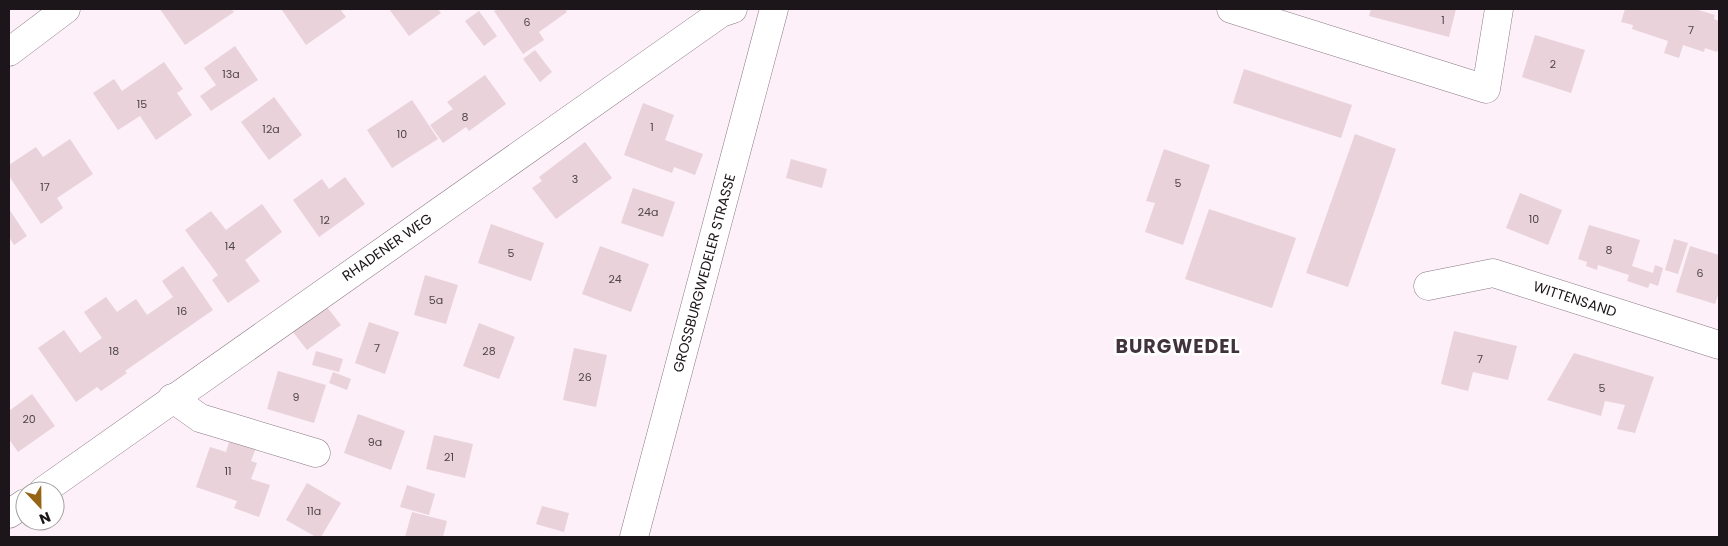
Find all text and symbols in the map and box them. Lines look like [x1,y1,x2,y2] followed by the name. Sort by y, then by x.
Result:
[1441,12,1445,28] house number: 1
[524,14,531,30] house number: 6
[1688,22,1694,38] house number: 7
[1550,56,1556,72] house number: 2
[222,66,240,82] house number: 13a
[137,96,147,112] house number: 15
[462,109,469,125] house number: 8
[650,119,654,135] house number: 1
[262,121,280,137] house number: 12a
[397,126,407,142] house number: 10
[572,171,578,187] house number: 3
[668,171,740,375] street label: GROSSBURGWEDELER STRASSE
[1175,175,1182,191] house number: 5
[40,179,50,195] house number: 17
[638,204,658,220] house number: 24a
[338,208,436,286] street label: RHADENER WEG
[1529,211,1539,227] house number: 10
[320,212,330,228] house number: 12
[225,238,235,254] house number: 14
[1606,242,1613,258] house number: 8
[508,245,515,261] house number: 5
[1697,265,1704,281] house number: 6
[608,271,622,287] house number: 24
[1531,276,1619,322] street label: WITTENSAND
[429,292,443,308] house number: 5a
[177,303,187,319] house number: 16
[1115,333,1241,360] district label: BURGWEDEL
[374,340,380,356] house number: 7
[109,343,119,359] house number: 18
[482,343,496,359] house number: 28
[1477,351,1483,367] house number: 7
[578,369,592,385] house number: 26
[1599,380,1606,396] house number: 5
[293,389,300,405] house number: 9
[22,411,36,427] house number: 20
[368,434,382,450] house number: 9a
[444,449,454,465] house number: 21
[224,463,232,479] house number: 11
[15,481,65,531] north arrow
[307,503,321,519] house number: 11a
[36,507,53,529] text: N

